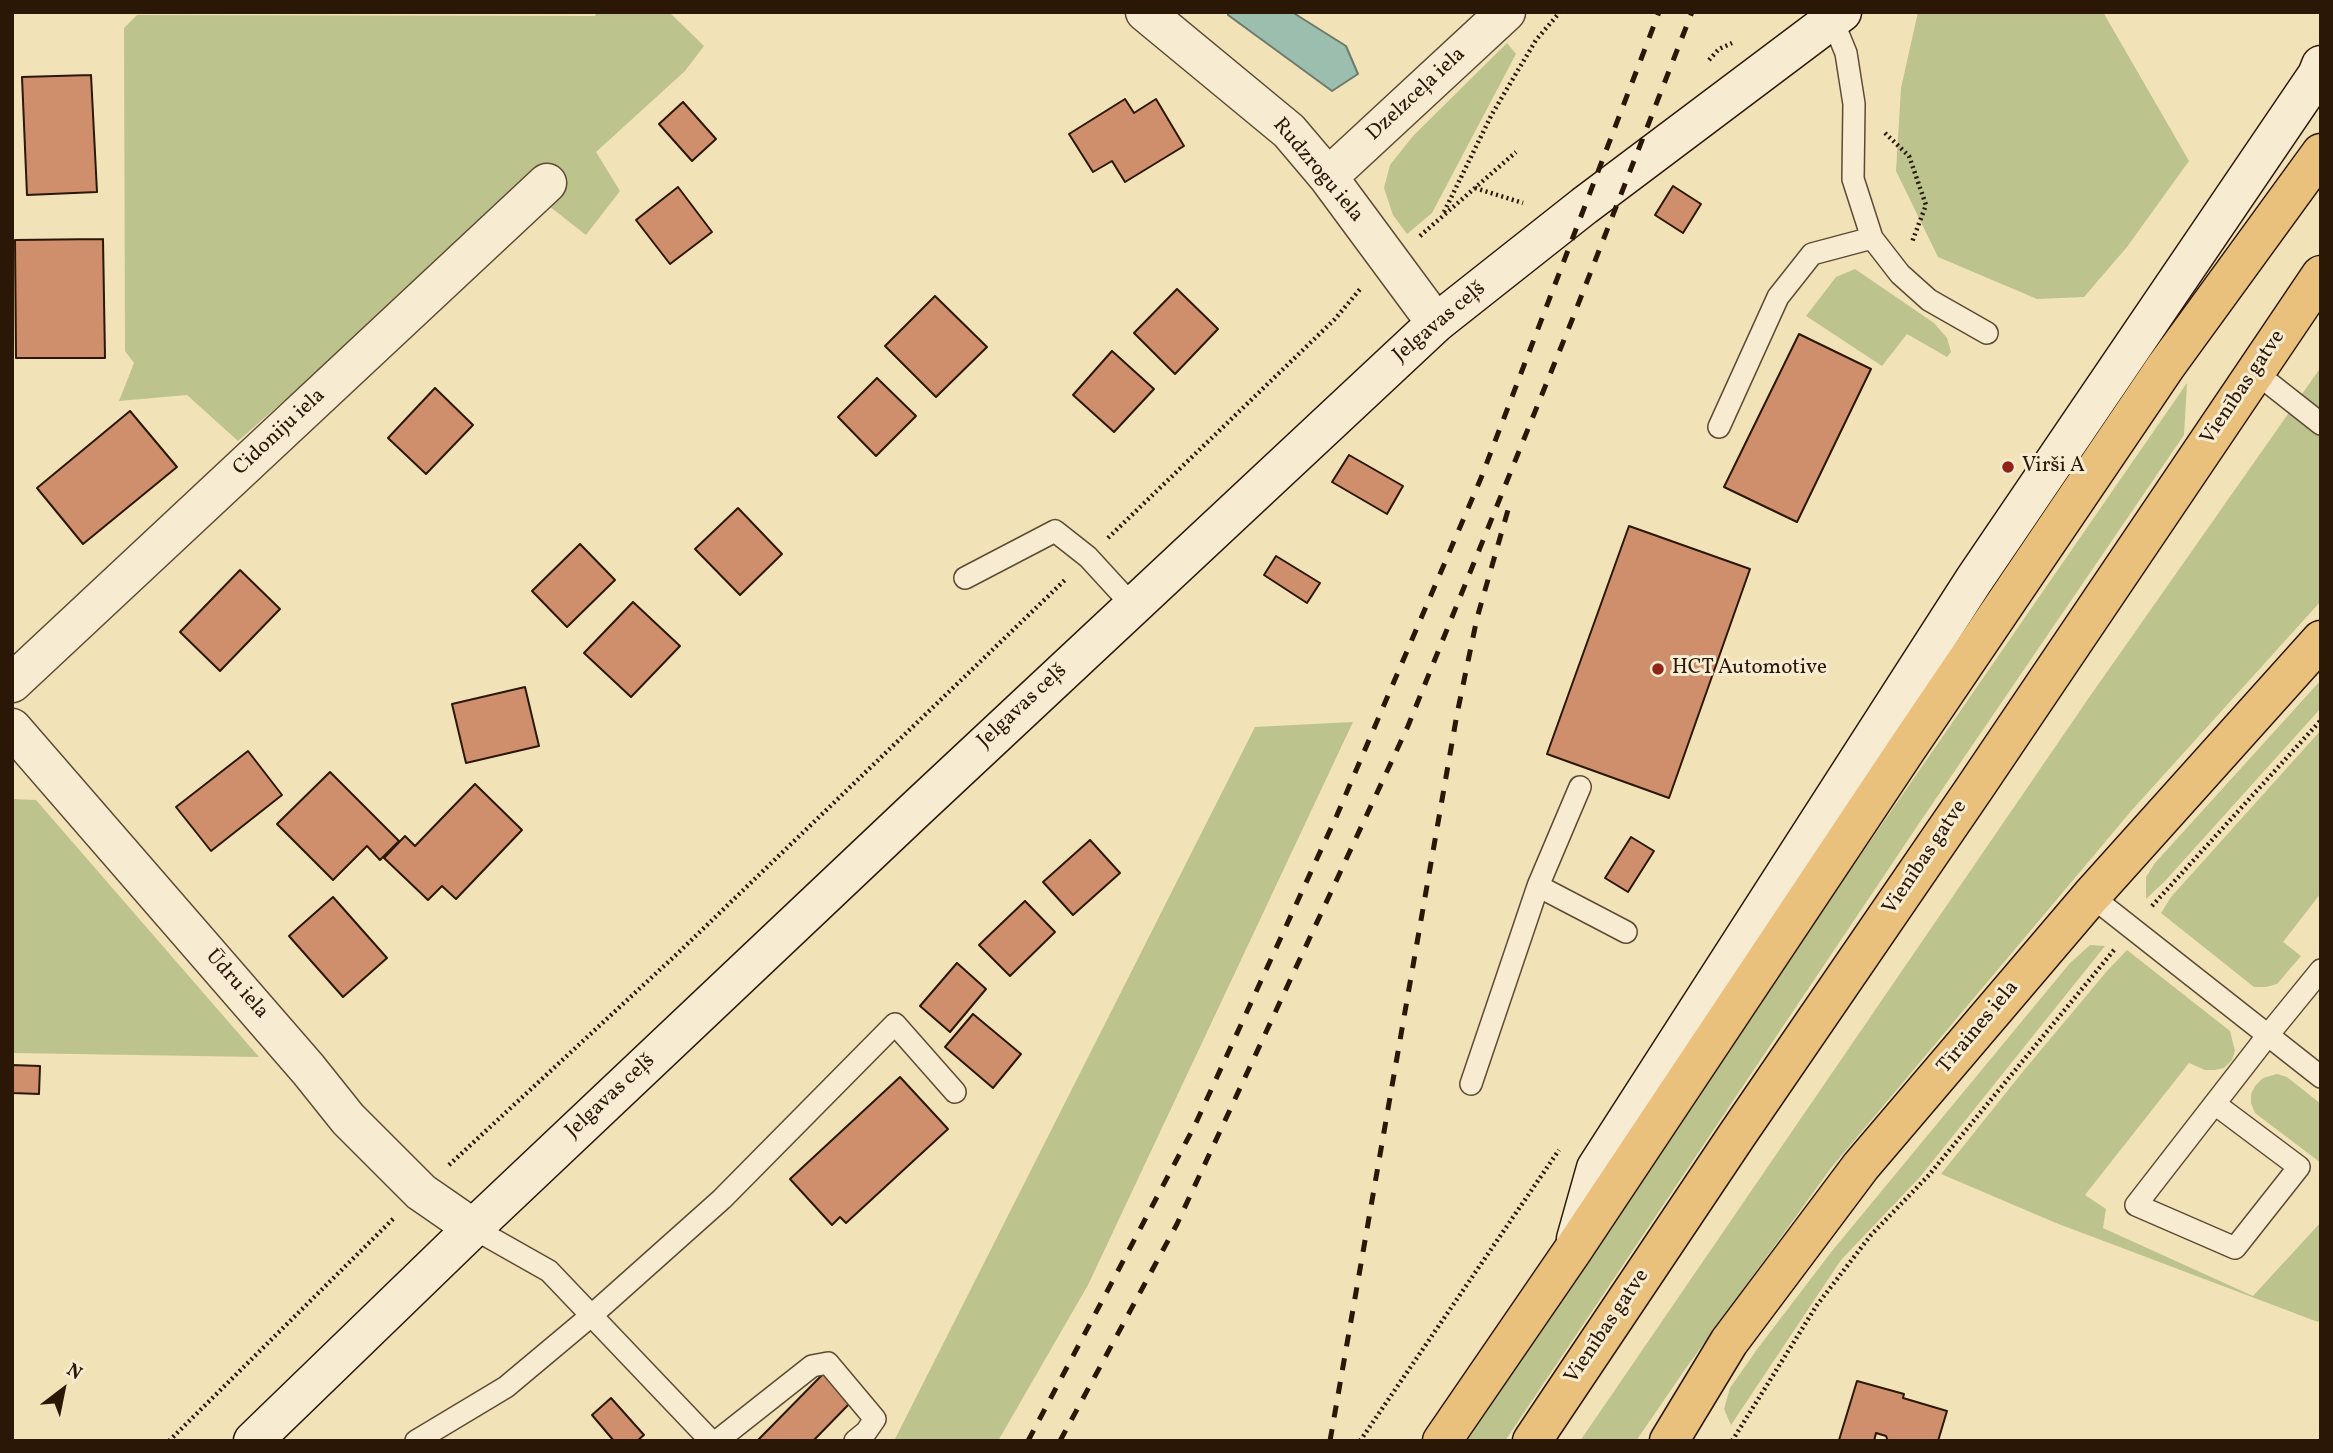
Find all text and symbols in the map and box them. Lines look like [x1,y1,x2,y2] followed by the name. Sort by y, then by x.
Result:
[1362,43,1472,147] street label: Dzelzceļa iela
[1266,114,1368,228] street label: Rudzrogu iela
[1389,277,1491,369] street label: Jelgavas ceļš
[2196,326,2292,450] street label: Vienības gatve
[229,384,331,482] street label: Cidoniju iela
[2022,454,2085,480] place label: Virši A
[2000,459,2016,475] marker: Virši A
[1672,656,1827,682] place label: HCT Automotive
[973,659,1073,755] street label: Jelgavas ceļš
[1650,661,1666,677] marker: HCT Automotive
[1878,796,1974,920] street label: Vienības gatve
[199,945,273,1025] street label: Ūdru iela
[1933,976,2025,1080] street label: Tīraines iela
[561,1049,661,1145] street label: Jelgavas ceļš
[1560,1265,1656,1389] street label: Vienības gatve
[28,1355,98,1425] north arrow
[61,1358,87,1387] text: N

